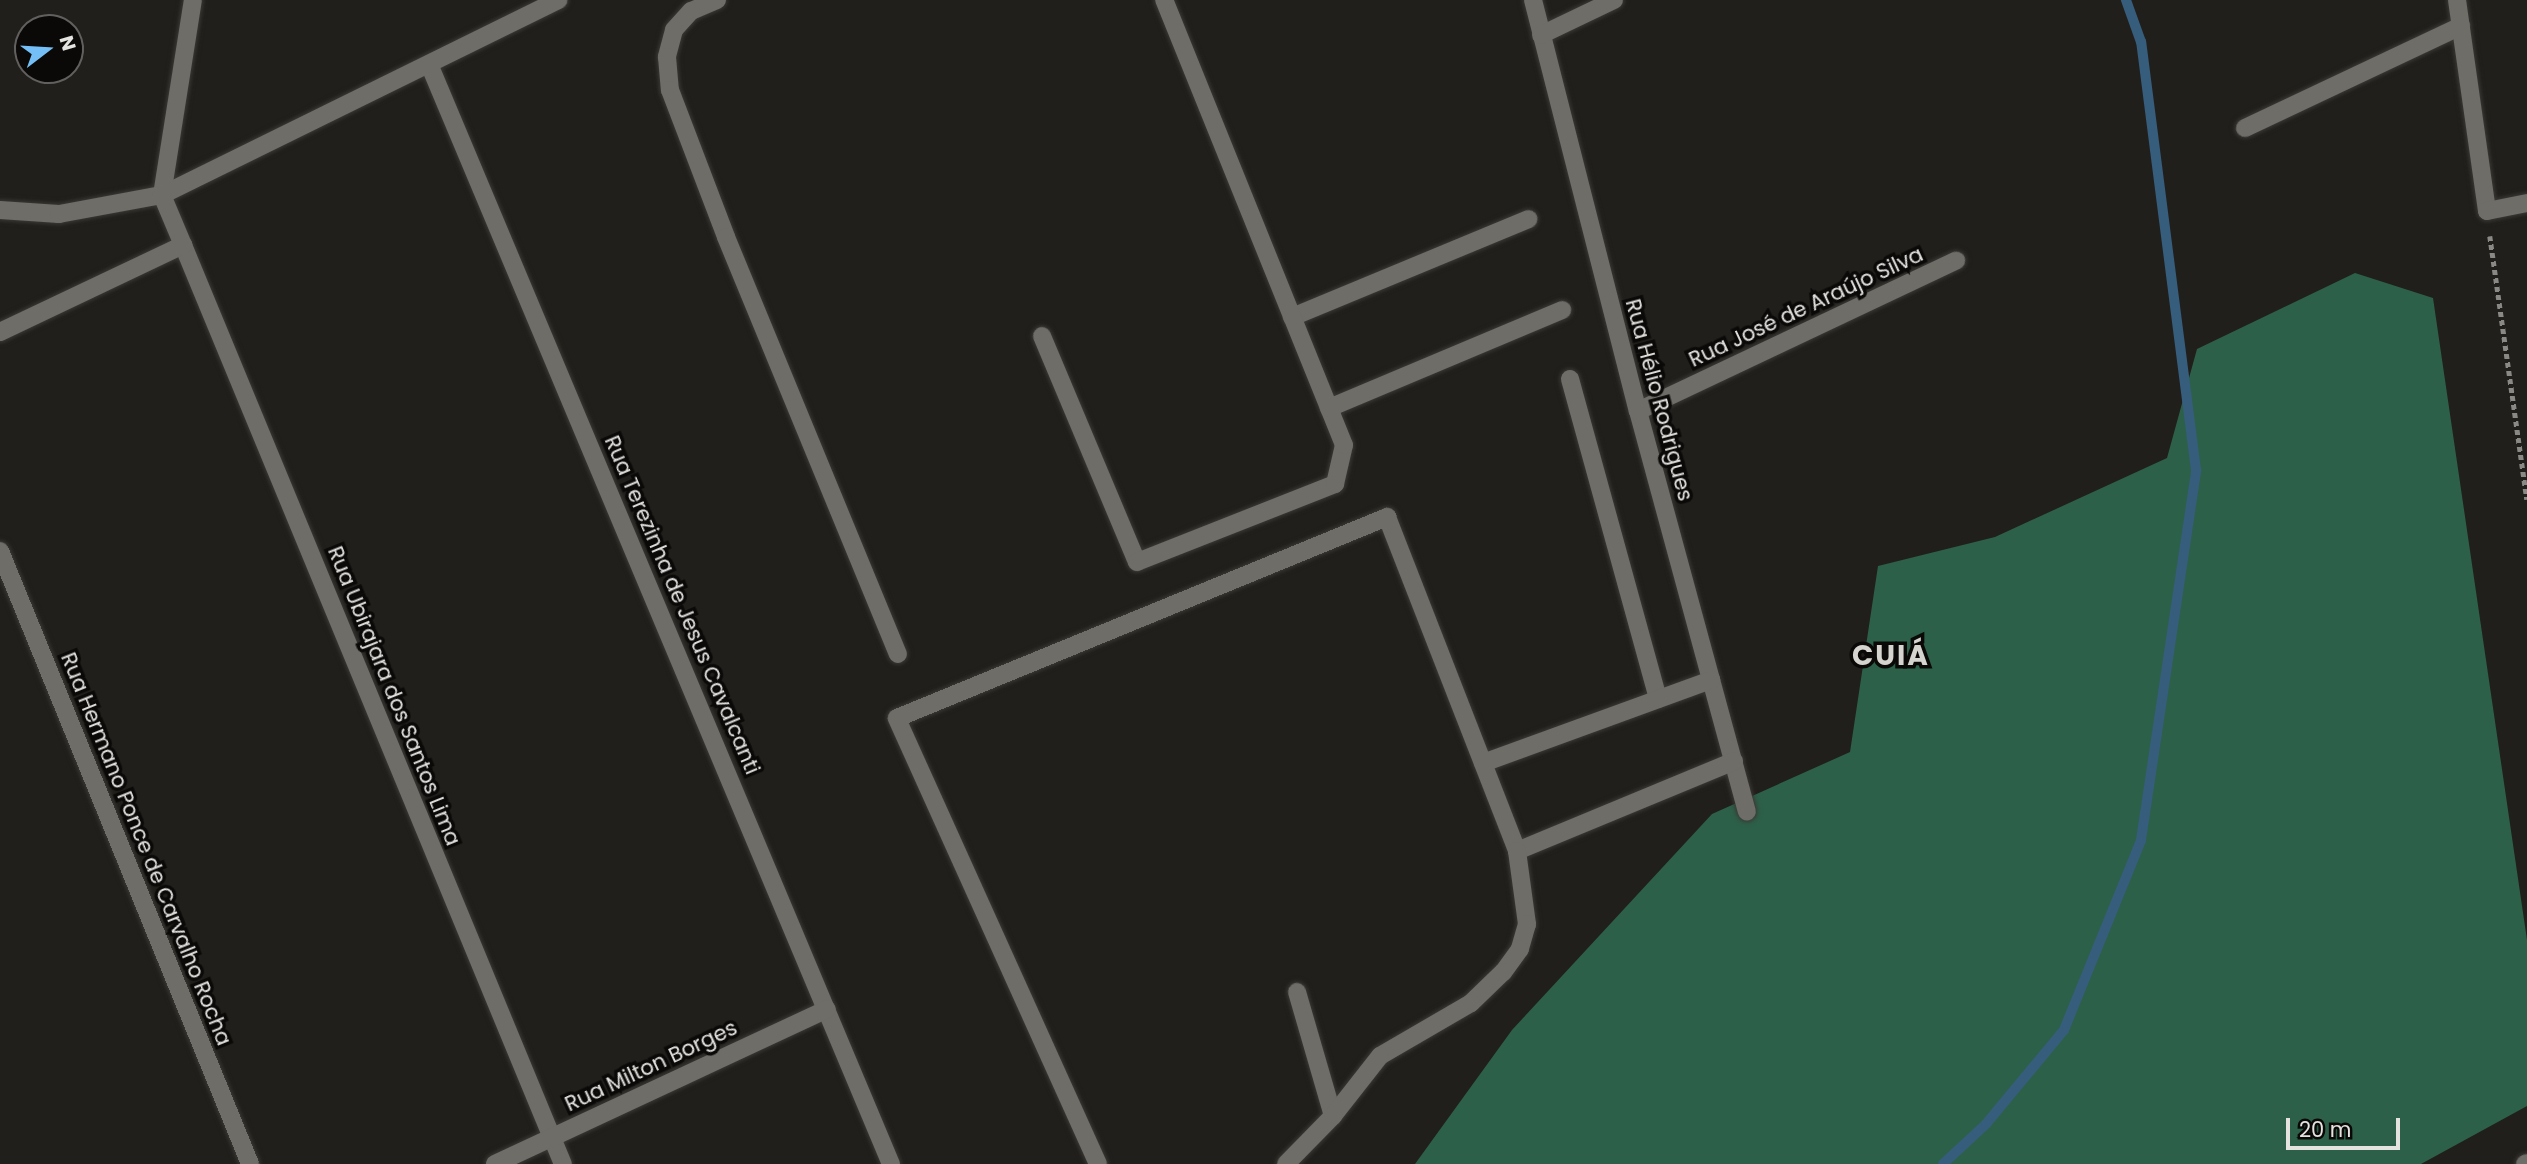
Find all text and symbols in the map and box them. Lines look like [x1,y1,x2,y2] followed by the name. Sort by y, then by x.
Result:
[14,14,84,84] north arrow
[53,33,83,54] text: N
[1685,242,1927,372] street label: Rua José de Araújo Silva
[1620,296,1698,504] street label: Rua Hélio Rodrigues
[599,432,765,778] street label: Rua Terezinha de Jesus Cavalcanti
[322,543,466,849] street label: Rua Ubirajara dos Santos Lima
[1853,639,1929,673] district label: CUIÁ
[55,649,237,1049] street label: Rua Hermano Ponce de Carvalho Rocha
[561,1015,741,1117] street label: Rua Milton Borges
[2289,1104,2403,1148] scale bar
[2299,1115,2352,1144] text: 20 m

